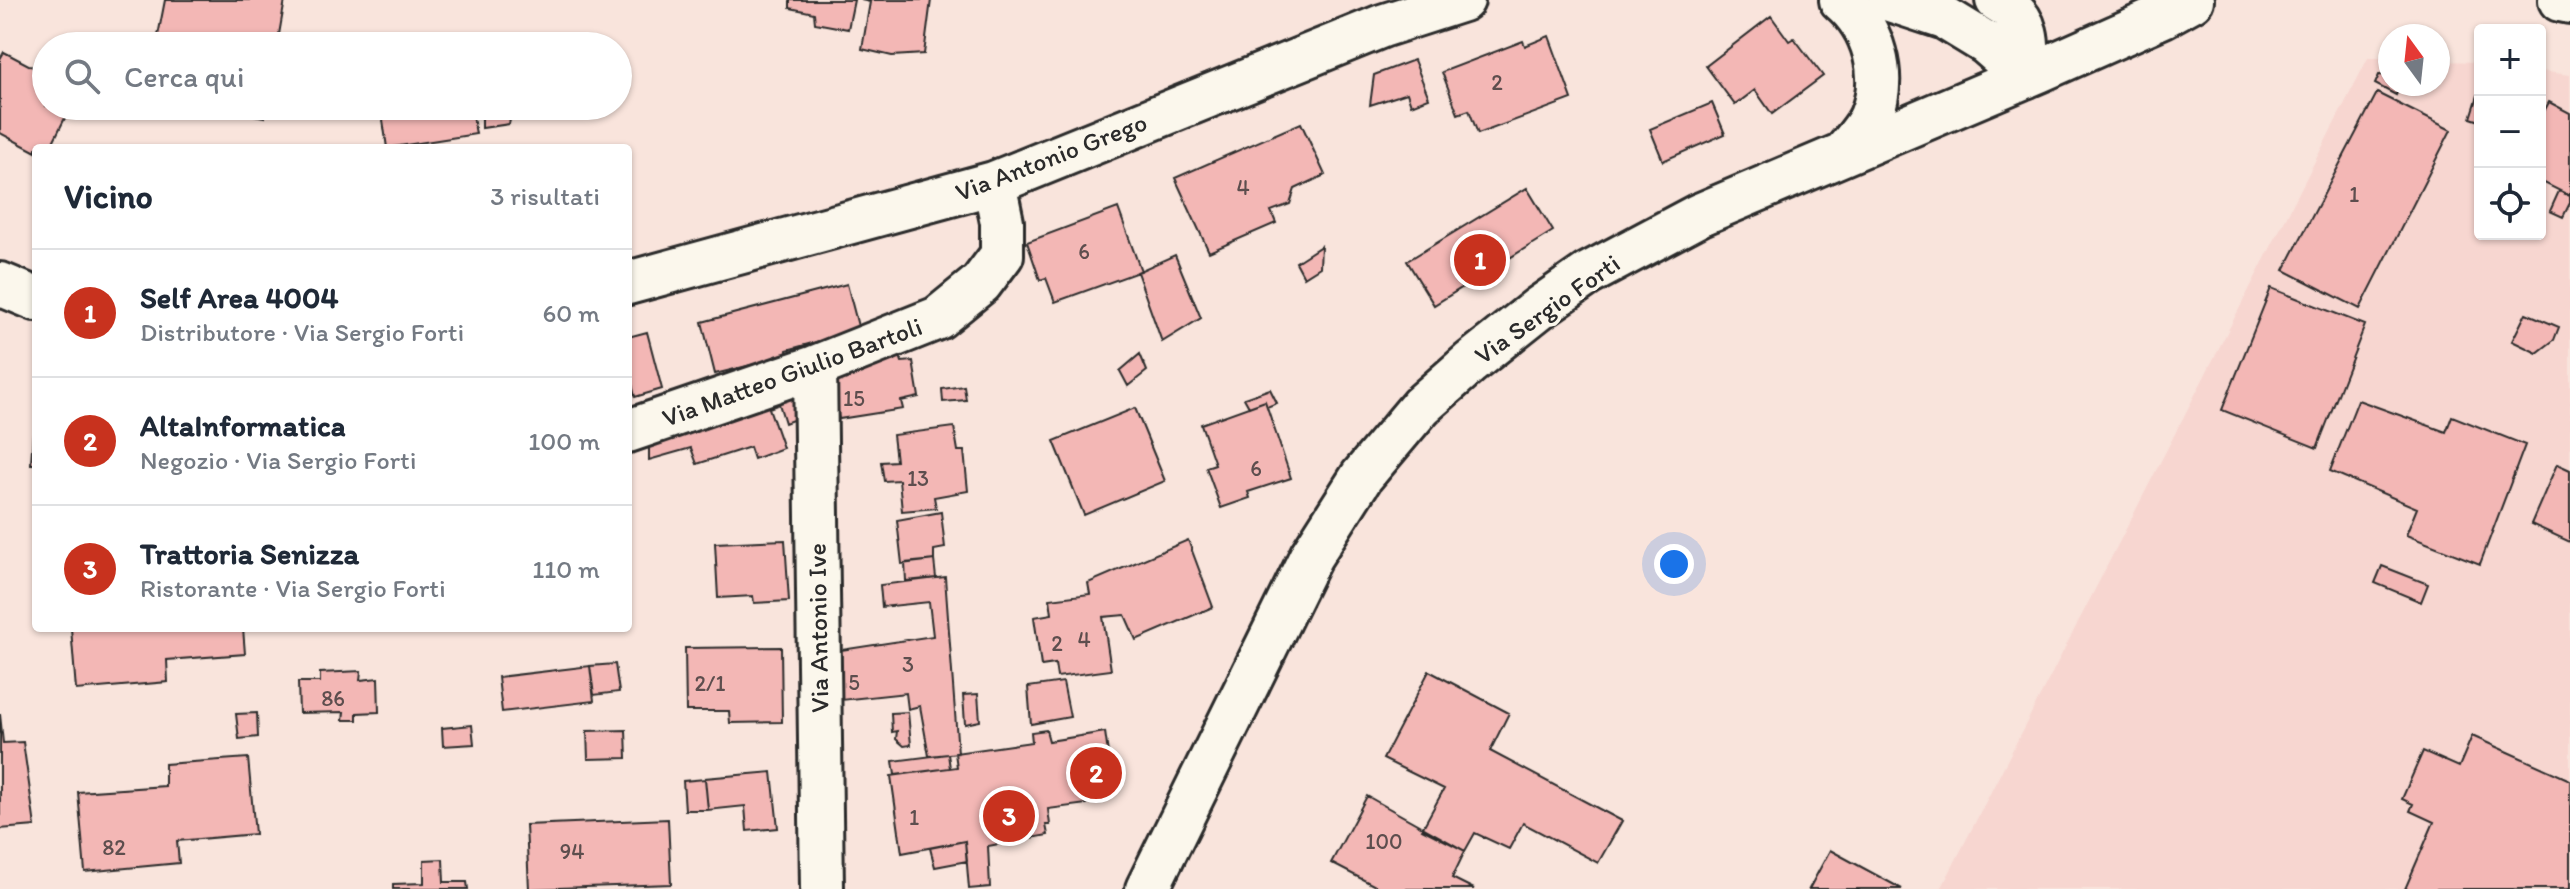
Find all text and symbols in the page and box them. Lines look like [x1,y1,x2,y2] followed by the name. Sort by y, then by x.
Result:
[2378,24,2450,96] north arrow
[2474,24,2546,240] map controls
[2474,24,2546,96] button: +
[32,32,632,120] search box
[60,54,104,98] icon: search
[124,58,244,95] text: Cerca qui
[1491,69,1503,96] house number: 2
[2474,96,2546,168] button: −
[951,106,1151,208] street label: Via Antonio Grego
[2474,168,2546,240] button: locate
[1236,174,1250,201] house number: 4
[64,176,153,217] text: Vicino
[490,180,600,212] text: 3 risultati
[2349,181,2359,208] house number: 1
[1454,230,1506,290] pin: 1
[1078,238,1090,265] house number: 6
[1468,247,1626,371] street label: Via Sergio Forti
[140,279,338,316] text: Self Area 4004
[84,297,96,329] text: 1
[543,297,600,329] text: 60 m
[658,310,926,434] street label: Via Matteo Giulio Bartoli
[140,316,464,348] text: Distributore · Via Sergio Forti
[843,385,865,412] house number: 15
[140,407,345,444] text: AltaInformatica
[83,425,97,457] text: 2
[528,425,600,457] text: 100 m
[140,444,416,476] text: Negozio · Via Sergio Forti
[1250,455,1262,482] house number: 6
[907,465,929,492] house number: 13
[140,535,359,572] text: Trattoria Senizza
[801,543,835,713] street label: Via Antonio Ive
[1654,544,1694,584] your location
[83,553,97,585] text: 3
[532,553,600,585] text: 110 m
[140,572,446,604] text: Ristorante · Via Sergio Forti
[1077,626,1091,653] house number: 4
[1051,630,1063,657] house number: 2
[902,651,914,678] house number: 3
[848,669,860,696] house number: 5
[694,670,726,697] house number: 2/1
[321,685,345,712] house number: 86
[1070,743,1122,803] pin: 2
[983,786,1035,846] pin: 3
[909,804,919,831] house number: 1
[1365,828,1403,855] house number: 100
[102,834,126,861] house number: 82
[560,838,584,865] house number: 94

